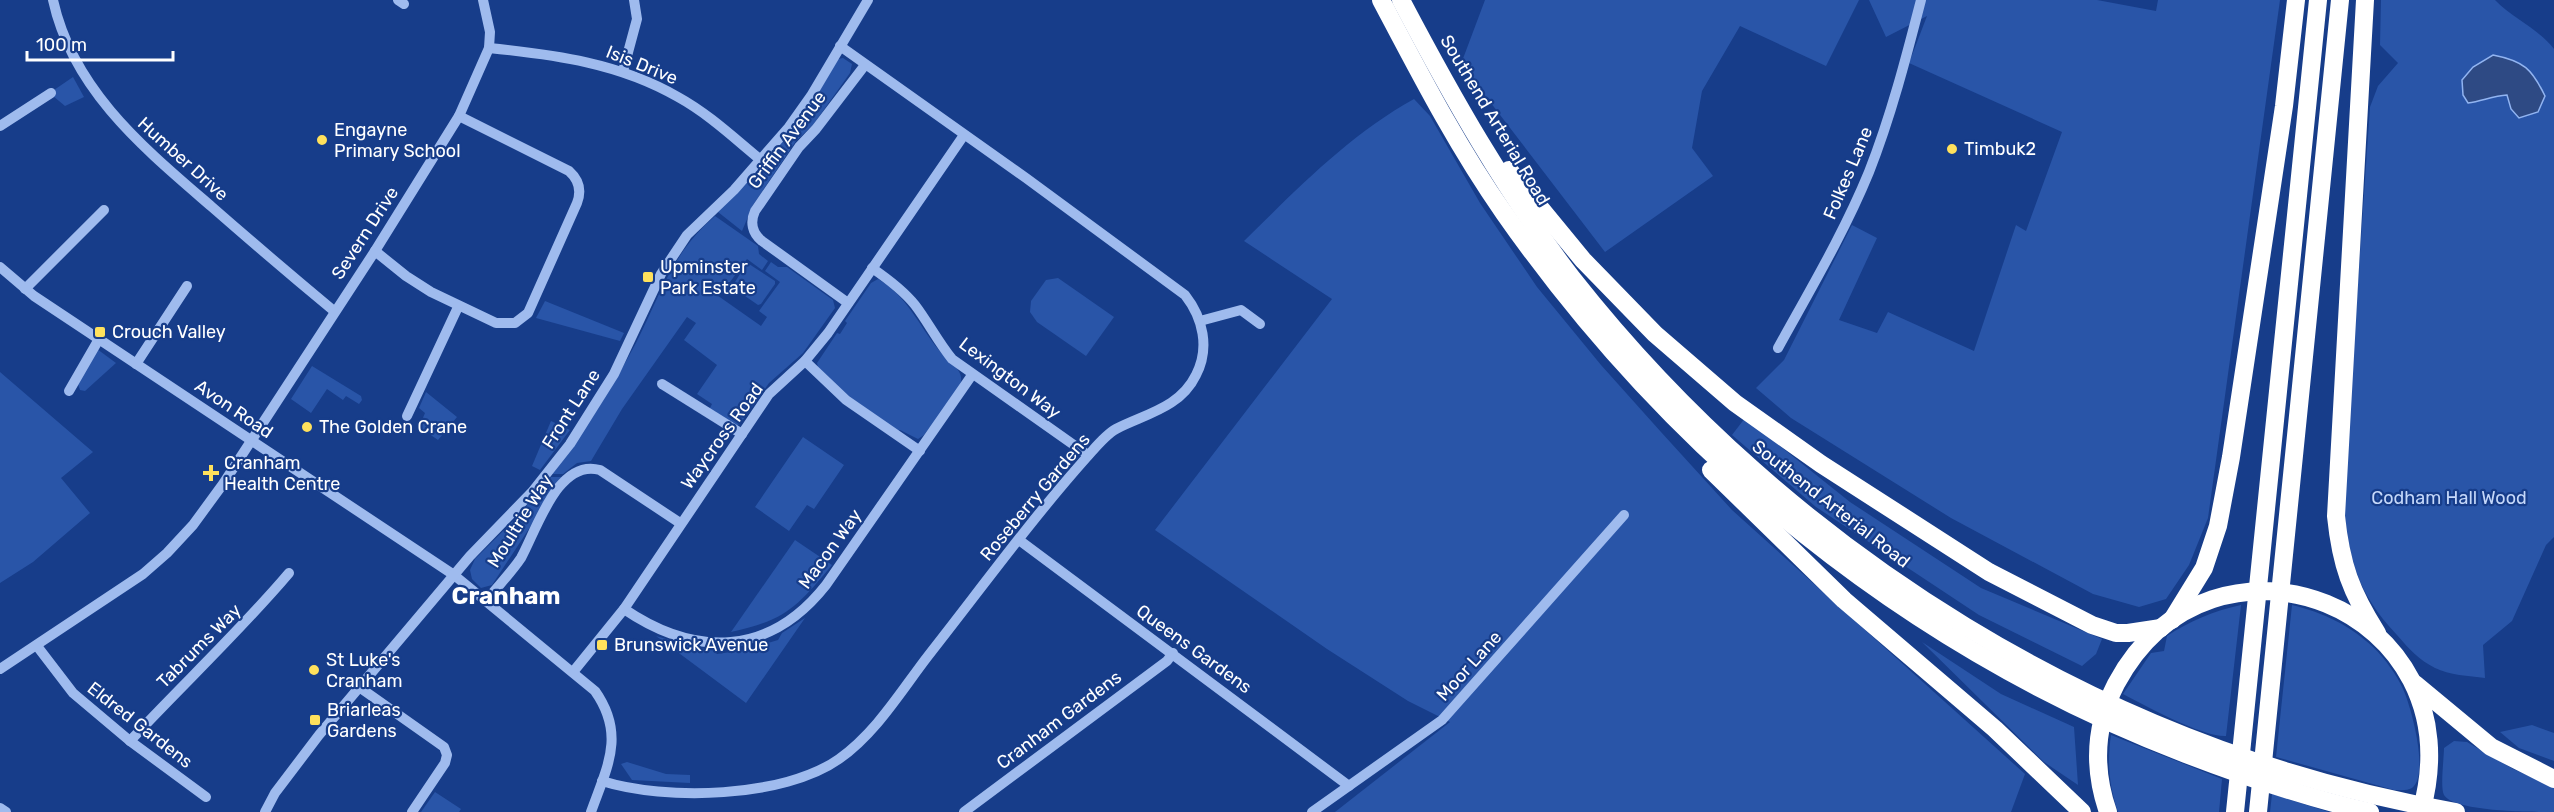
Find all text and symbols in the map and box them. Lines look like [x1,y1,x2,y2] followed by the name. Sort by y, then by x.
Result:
[27,24,172,62] scale bar
[1435,31,1555,209] street label: Southend Arterial Road
[36,34,87,56] text: 100 m
[603,41,681,89] street label: Isis Drive
[743,87,831,193] street label: Griffin Avenue
[133,112,233,206] street label: Humber Drive
[334,119,461,162] place label: Engayne Primary School
[1819,123,1877,223] street label: Folkes Lane
[315,133,329,147] marker: Engayne Primary School
[1964,138,2036,160] place label: Timbuk2
[1945,142,1959,156] marker: Timbuk2
[327,182,403,284] street label: Severn Drive
[660,256,756,299] place label: Upminster Park Estate
[641,270,655,284] marker: Upminster Park Estate
[112,321,226,343] place label: Crouch Valley
[93,325,107,339] marker: Crouch Valley
[955,333,1065,423] street label: Lexington Way
[537,365,605,453] street label: Front Lane
[191,375,277,443] street label: Avon Road
[676,379,768,493] street label: Waycross Road
[319,416,467,438] place label: The Golden Crane
[300,420,314,434] marker: The Golden Crane
[975,429,1095,565] street label: Roseberry Gardens
[1748,435,1914,573] street label: Southend Arterial Road
[224,452,340,495] place label: Cranham Health Centre
[202,464,220,482] marker: Cranham Health Centre
[483,470,557,572] street label: Moultrie Way
[2371,487,2527,509] park label: Codham Hall Wood
[794,505,866,593] street label: Macon Way
[452,582,560,610] district label: Cranham
[152,599,246,693] street label: Tabrums Way
[1132,600,1256,698] street label: Queens Gardens
[1432,626,1506,706] street label: Moor Lane
[614,634,768,656] place label: Brunswick Avenue
[595,638,609,652] marker: Brunswick Avenue
[326,649,402,692] place label: St Luke's Cranham
[307,663,321,677] marker: St Luke's Cranham
[992,666,1126,774] street label: Cranham Gardens
[83,677,197,773] street label: Eldred Gardens
[327,699,401,742] place label: Briarleas Gardens
[308,713,322,727] marker: Briarleas Gardens

